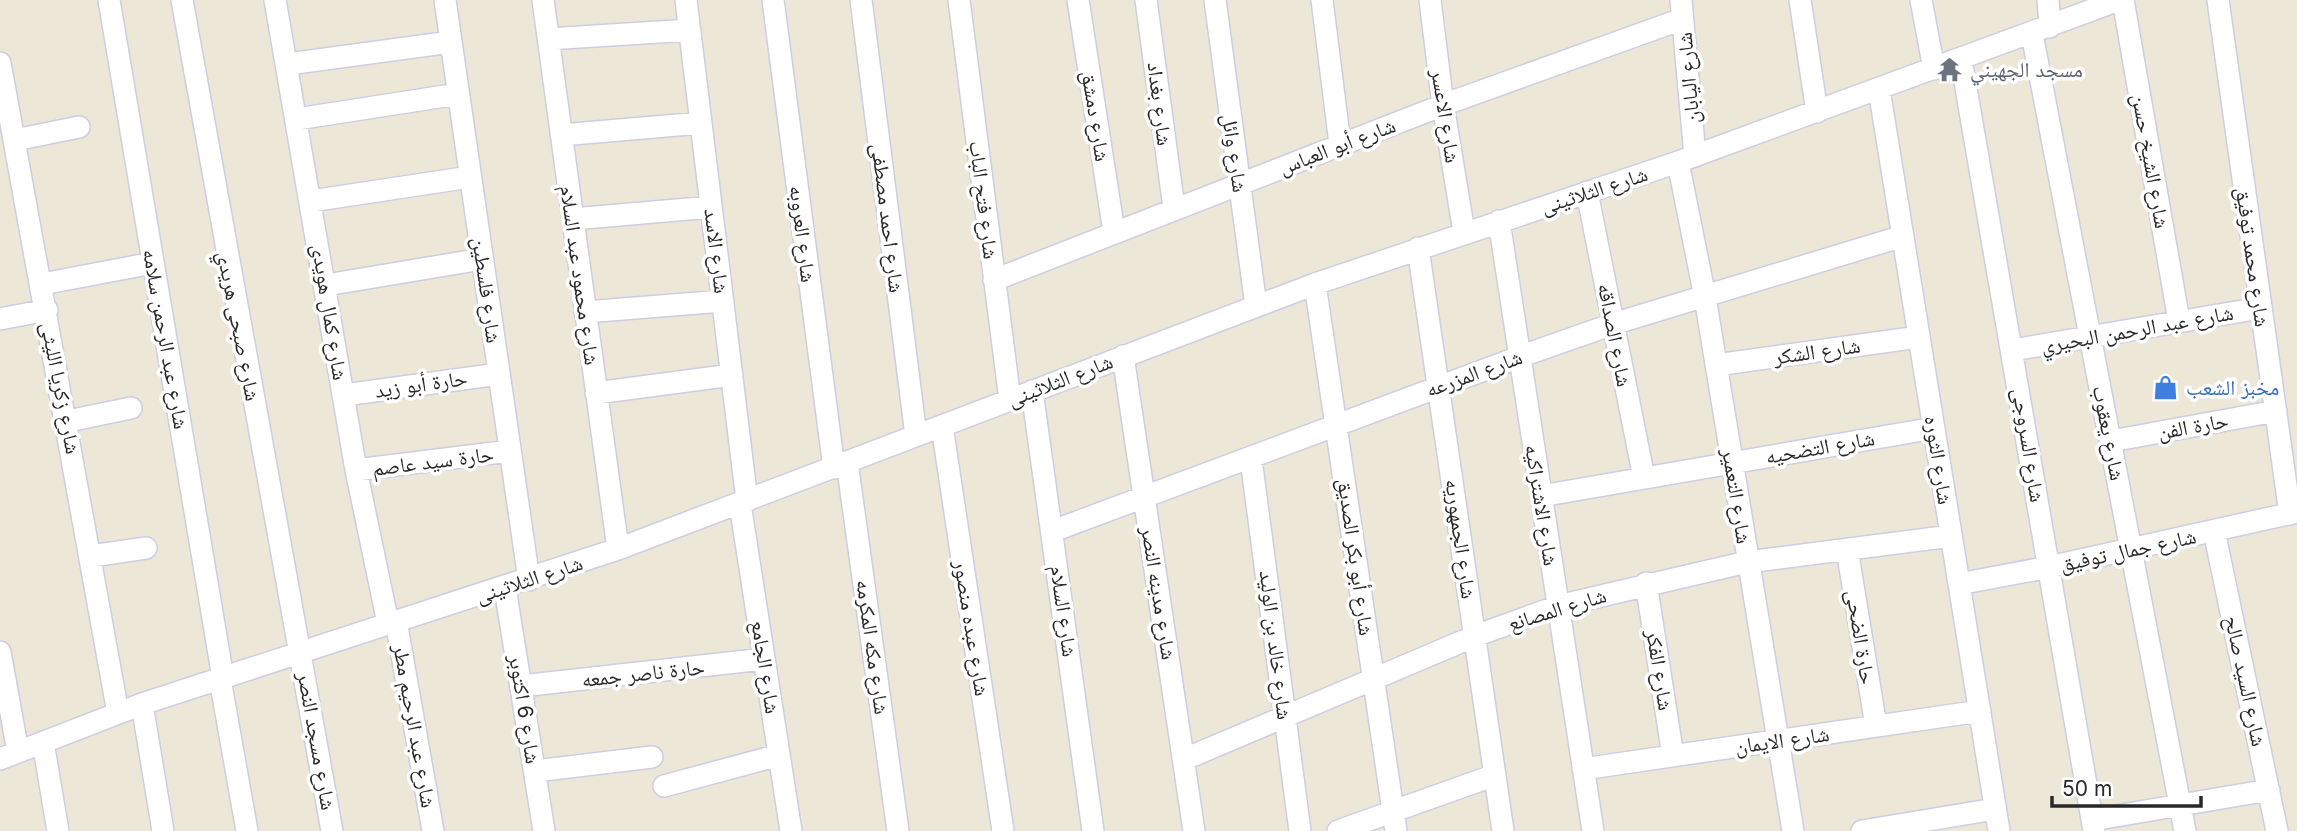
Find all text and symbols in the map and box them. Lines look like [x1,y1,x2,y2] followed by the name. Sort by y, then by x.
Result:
[1672,31,1705,125] street label: شارع اليابان
[1936,55,1964,83] temple icon: مسجد الجهيني
[1970,57,2083,86] place label: مسجد الجهيني
[1141,61,1178,147] street label: شارع بغداد
[1425,66,1466,165] street label: شارع الاعسر
[1076,69,1116,163] street label: شارع دمشق
[2126,92,2175,230] street label: شارع الشيخ حسن
[1216,112,1253,194] street label: شارع وائل
[1275,112,1399,181] street label: شارع أبو العباس
[963,139,1004,261] street label: شارع فتح الباب
[865,142,910,294] street label: شارع احمد مصطفى
[1537,161,1651,220] street label: شارع الثلاثينى
[553,183,605,367] street label: شارع محمود عبد السلام
[784,184,821,284] street label: شارع العروبه
[2230,186,2275,329] street label: شارع محمد توفيق
[698,207,735,295] street label: شارع الاسد
[466,235,507,345] street label: شارع فلسطين
[306,242,353,382] street label: شارع كمال هويدى
[137,247,194,431] street label: شارع عبد الرحمن سلامه
[208,249,266,404] street label: شارع صبحى هريدي
[1592,281,1637,389] street label: شارع الصداقه
[2039,300,2236,363] street label: شارع عبد الرحمن البحيري
[35,320,86,456] street label: شارع زكريا الليثى
[1771,333,1862,371] street label: شارع الشكر
[1422,344,1526,403] street label: شارع المزرعه
[1004,348,1117,412] street label: شارع الثلاثينى
[373,365,469,403] street label: حارة أبو زيد
[2152,373,2180,401] shop icon: مخبز الشعب
[2186,375,2279,400] place label: مخبز الشعب
[2087,384,2130,483] street label: شارع يعقوب
[2007,386,2050,504] street label: شارع السروجى
[2156,408,2230,445] street label: حارة الفن
[1919,414,1958,506] street label: شارع الثوره
[1764,425,1877,470] street label: شارع التضحيه
[371,441,495,483] street label: حارة سيد عاصم
[1519,443,1564,568] street label: شارع الاشتراكيه
[1716,446,1757,546] street label: شارع التعمير
[1332,477,1379,637] street label: شارع أبو بكر الصديق
[1439,478,1482,601] street label: شارع الجمهوريه
[2058,523,2199,578] street label: شارع جمال توفيق
[1135,524,1182,662] street label: شارع مدينه النصر
[472,550,586,609] street label: شارع الثلاثينى
[948,557,995,698] street label: شارع عبده منصور
[1043,564,1083,659] street label: شارع السلام
[1253,569,1298,721] street label: شارع خالد بن الوليد
[850,578,895,716] street label: شارع مكه المكرمه
[1505,582,1609,637] street label: شارع المصانع
[1840,588,1881,686] street label: حارة الضحى
[2219,613,2272,749] street label: شارع السيد صالح
[745,619,786,716] street label: شارع الجامع
[1640,627,1679,712] street label: شارع الفكر
[386,641,442,810] street label: شارع عبد الرحيم مطر
[503,652,546,766] street label: شارع 6 اكتوبر
[580,654,706,692] street label: حارة ناصر جمعه
[291,669,341,812] street label: شارع مسجد النصر
[1733,721,1831,760] street label: شارع الايمان
[2052,764,2201,808] scale bar
[2062,776,2112,801] text: 50 m

